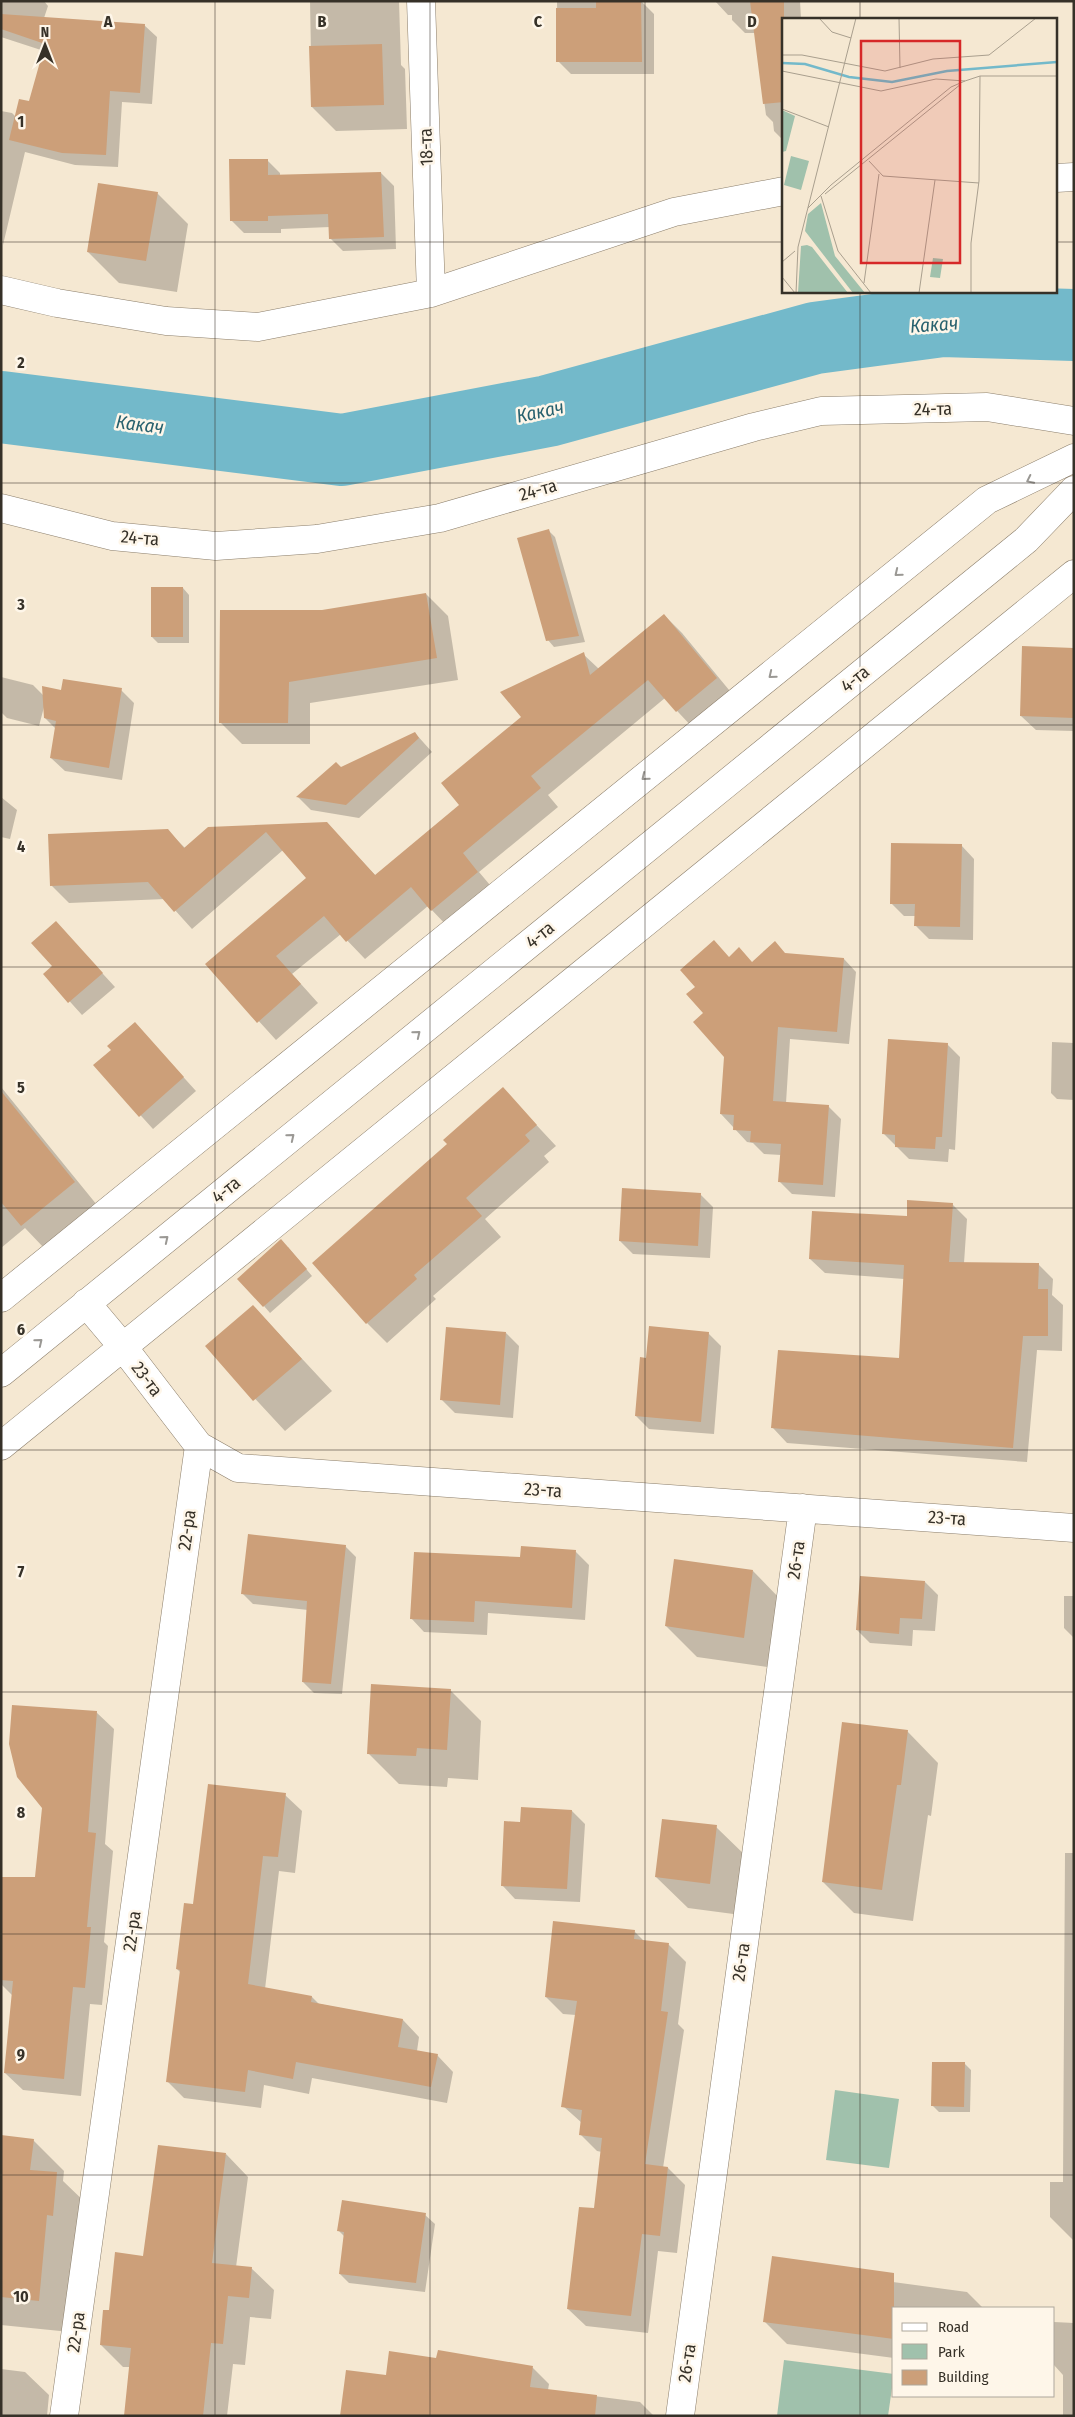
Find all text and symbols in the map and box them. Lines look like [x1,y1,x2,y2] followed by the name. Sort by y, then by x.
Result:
[103,12,113,31] text: A
[318,12,327,31] text: B
[534,12,543,31] text: C
[747,12,757,31] text: D
[782,18,1058,292] inset map
[20,20,70,70] north arrow
[41,24,49,41] text: N
[18,112,24,131] text: 1
[414,128,438,166] street label: 18-та
[909,311,959,338] water label: Какач
[16,353,25,372] text: 2
[514,395,566,428] water label: Какач
[914,398,952,420] street label: 24-та
[115,410,165,439] water label: Какач
[1026,473,1035,484] one-way arrow
[517,474,559,506] street label: 24-та
[120,525,160,551] street label: 24-та
[895,567,904,575] one-way arrow
[16,595,25,614] text: 3
[836,661,874,697] street label: 4-та
[768,669,777,678] one-way arrow
[642,772,651,780] one-way arrow
[17,837,25,856] text: 4
[521,917,559,953] street label: 4-та
[412,1031,421,1040] one-way arrow
[17,1078,25,1097] text: 5
[285,1134,294,1142] one-way arrow
[207,1172,245,1208] street label: 4-та
[159,1237,168,1245] one-way arrow
[17,1320,25,1339] text: 6
[33,1339,42,1347] one-way arrow
[127,1357,167,1401] street label: 23-та
[523,1478,563,1502] street label: 23-та
[927,1506,967,1530] street label: 23-та
[173,1508,201,1552] street label: 22-ра
[782,1539,810,1581] street label: 26-та
[18,1562,25,1581] text: 7
[17,1803,26,1822] text: 8
[118,1909,146,1953] street label: 22-ра
[727,1941,755,1983] street label: 26-та
[17,2045,25,2064] text: 9
[13,2287,29,2306] text: 10
[892,2307,1055,2397] legend
[62,2310,90,2354] street label: 22-ра
[938,2318,969,2336] text: Road
[673,2342,701,2384] street label: 26-та
[938,2343,965,2361] text: Park
[938,2368,989,2386] text: Building

